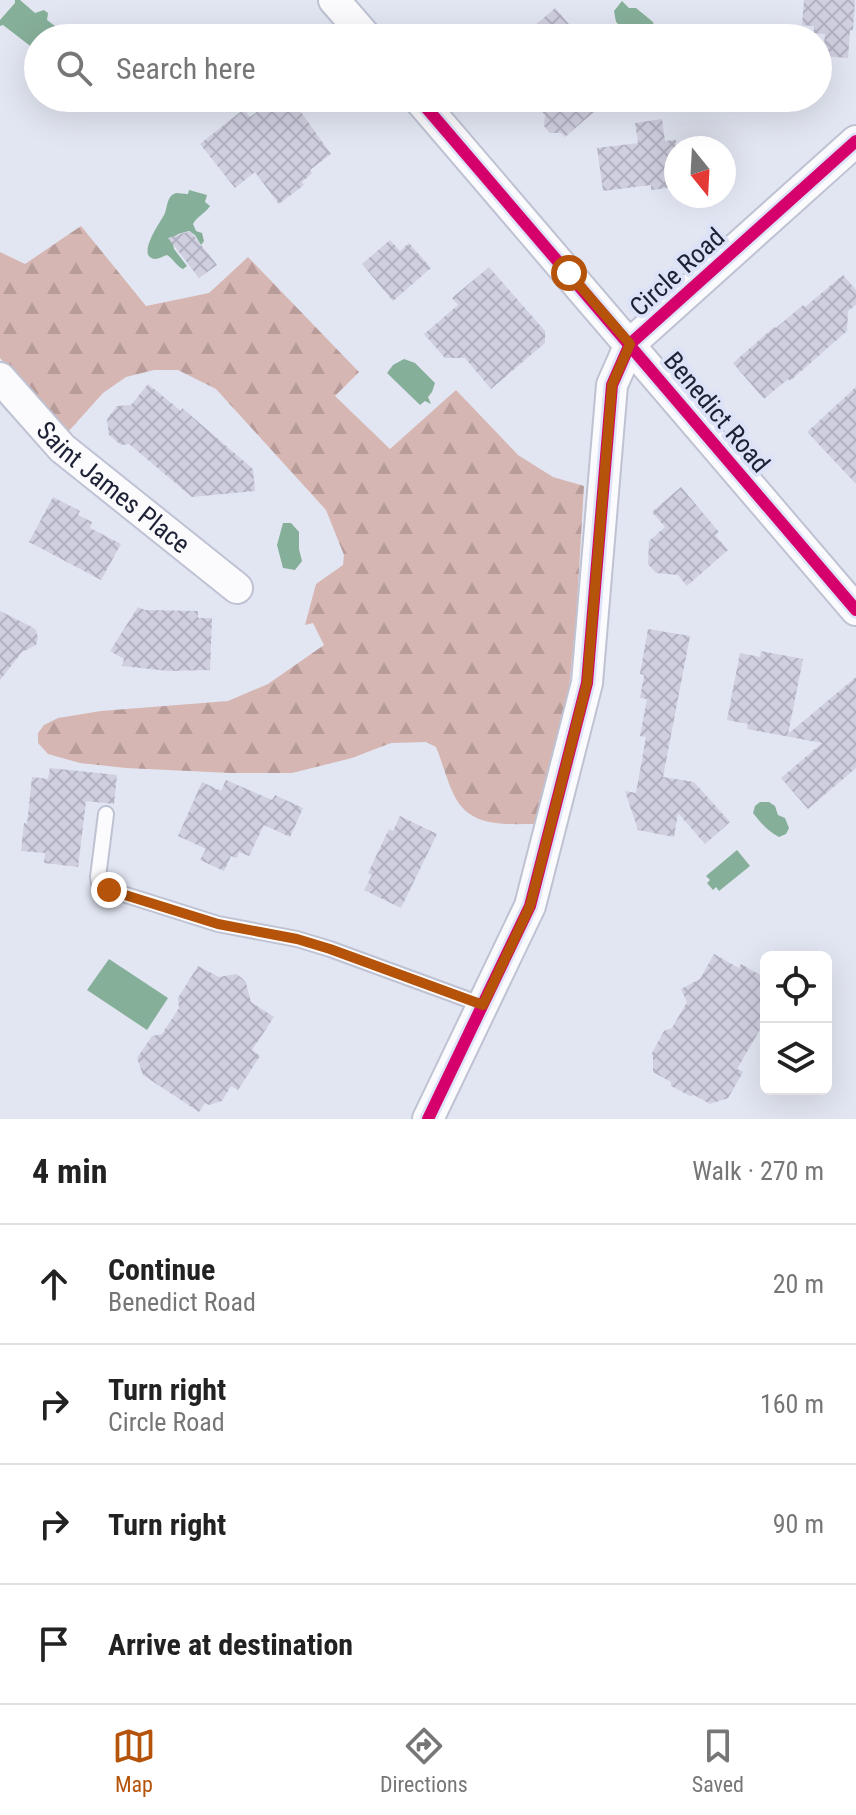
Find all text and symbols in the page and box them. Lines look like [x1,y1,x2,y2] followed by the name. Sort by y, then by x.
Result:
[24,24,832,112] search box
[52,46,96,90] icon: search
[116,51,256,86] text: Search here
[664,136,736,208] north arrow
[624,222,730,322] street label: Circle Road
[551,255,587,291] route start
[658,346,776,478] street label: Benedict Road
[31,415,196,559] street label: Saint James Place
[91,872,127,908] route end
[760,951,832,1095] map controls
[760,951,832,1023] button: locate
[760,1023,832,1095] button: layers
[32,1151,108,1191] text: 4 min
[692,1156,824,1186] text: Walk · 270 m
[108,1252,215,1287] text: Continue
[32,1262,76,1306] icon: ahead
[773,1269,824,1299] text: 20 m
[108,1287,256,1317] text: Benedict Road
[108,1372,226,1407] text: Turn right
[32,1382,76,1426] icon: right
[760,1389,824,1419] text: 160 m
[108,1407,225,1437] text: Circle Road
[32,1502,76,1546] icon: right
[108,1507,226,1542] text: Turn right
[773,1509,824,1539] text: 90 m
[32,1622,76,1666] icon: arrive
[108,1627,353,1662] text: Arrive at destination
[112,1724,156,1797] tab: Map
[380,1724,468,1797] tab: Directions
[692,1724,744,1797] tab: Saved

